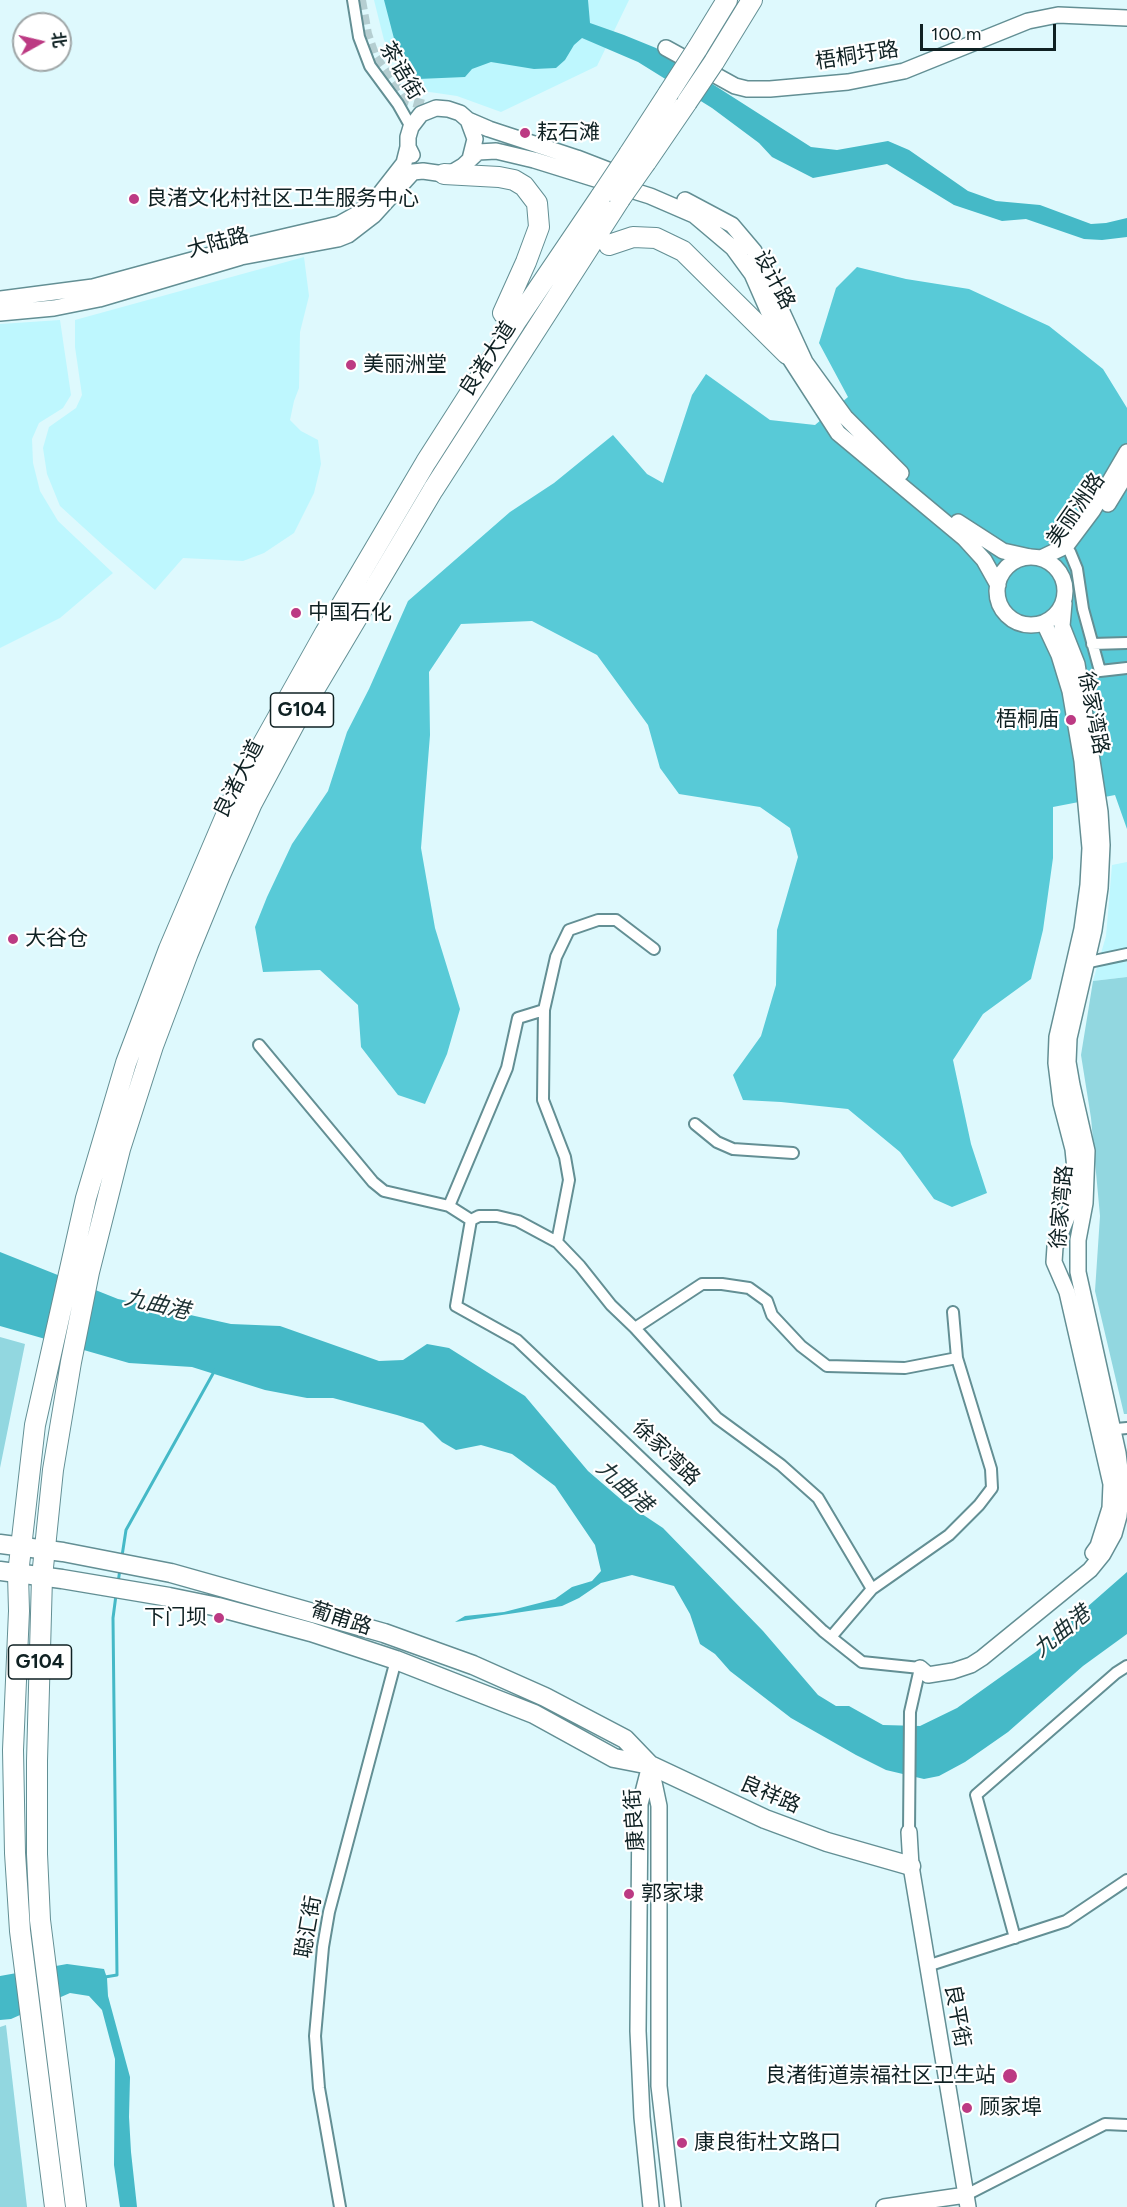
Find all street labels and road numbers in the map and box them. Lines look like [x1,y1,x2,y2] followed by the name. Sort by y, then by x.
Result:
[814,37,900,75] street label: 梧桐圩路
[374,38,428,104] street label: 茶语街
[184,223,252,263] street label: 大陆路
[748,246,800,314] street label: 设计路
[455,317,521,401] street label: 良渚大道
[1042,468,1110,552] street label: 美丽洲路
[1073,669,1113,757] street label: 徐家湾路
[270,693,334,727] road number: G104
[209,736,269,822] street label: 良渚大道
[1046,1164,1078,1250] street label: 徐家湾路
[627,1415,705,1491] street label: 徐家湾路
[307,1597,375,1641] street label: 葡甫路
[9,1645,72,1679] road number: G104
[736,1771,804,1819] street label: 良祥路
[620,1788,650,1852] street label: 康良街
[291,1894,327,1960] street label: 聪汇街
[939,1983,975,2049] street label: 良平街

